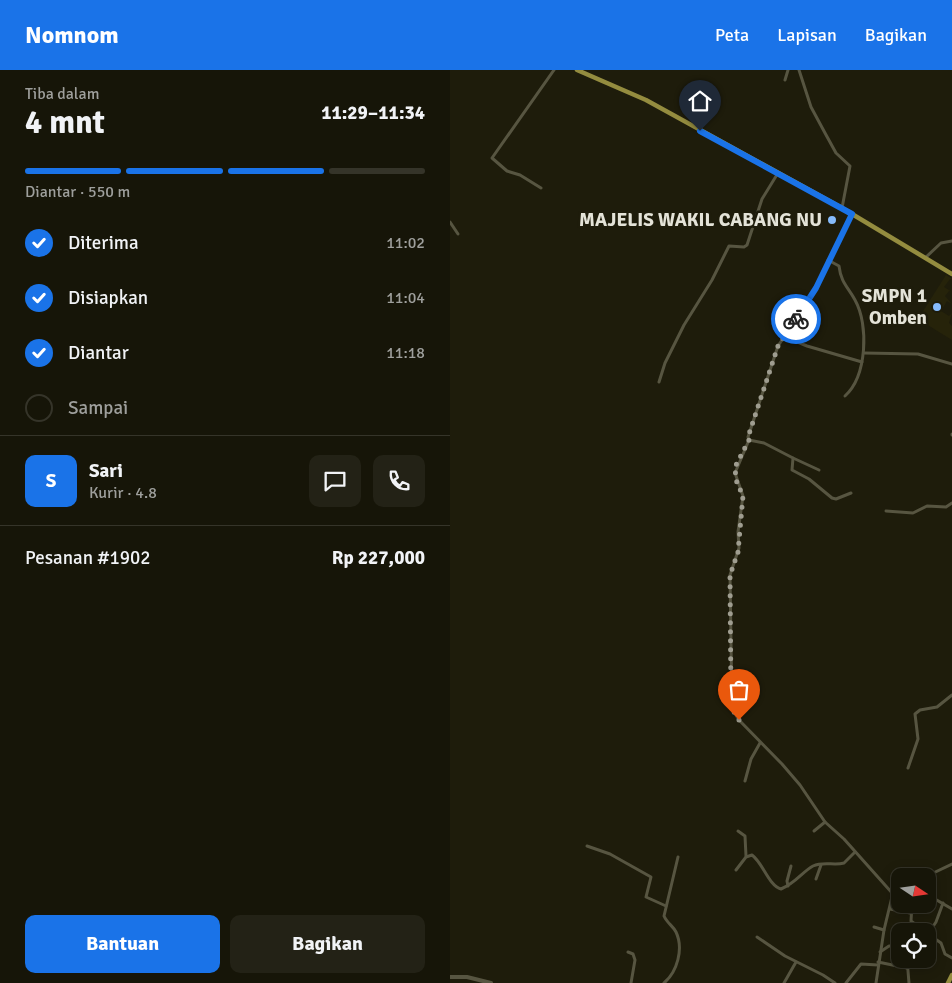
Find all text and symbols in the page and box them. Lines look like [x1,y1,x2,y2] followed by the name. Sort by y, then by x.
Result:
[25,20,119,50] text: Nomnom
[715,24,749,46] text: Peta
[777,24,837,46] text: Lapisan
[865,24,927,46] text: Bagikan
[679,80,721,131] pin
[25,84,99,104] text: Tiba dalam
[686,87,714,115] icon: home
[321,101,425,125] text: 11:29–11:34
[25,103,105,142] text: 4 mnt
[25,182,130,202] text: Diantar · 550 m
[579,208,822,232] place label: MAJELIS WAKIL CABANG NU
[826,214,838,226] marker: MAJELIS WAKIL CABANG NU
[25,229,53,257] icon: check
[68,231,139,255] text: Diterima
[386,233,425,253] text: 11:02
[25,284,53,312] icon: check
[862,284,927,330] place label: SMPN 1 Omben
[68,286,148,310] text: Disiapkan
[386,288,425,308] text: 11:04
[771,294,821,344] courier
[931,301,943,313] marker: SMPN 1 Omben
[782,305,810,333] icon: bike
[25,339,53,367] icon: check
[68,341,129,365] text: Diantar
[386,343,425,363] text: 11:18
[68,396,128,420] text: Sampai
[309,455,361,507] button: chat
[373,455,425,507] button: phone
[89,459,123,483] text: Sari
[46,469,56,493] text: S
[89,483,157,503] text: Kurir · 4.8
[25,546,151,570] text: Pesanan #1902
[332,546,425,570] text: Rp 227,000
[718,669,760,720] pin
[725,676,753,704] icon: bag
[891,868,936,912] north arrow
[891,868,936,968] map controls
[25,915,220,973] button: Bantuan
[230,915,425,973] button: Bagikan
[891,923,936,968] button: locate

